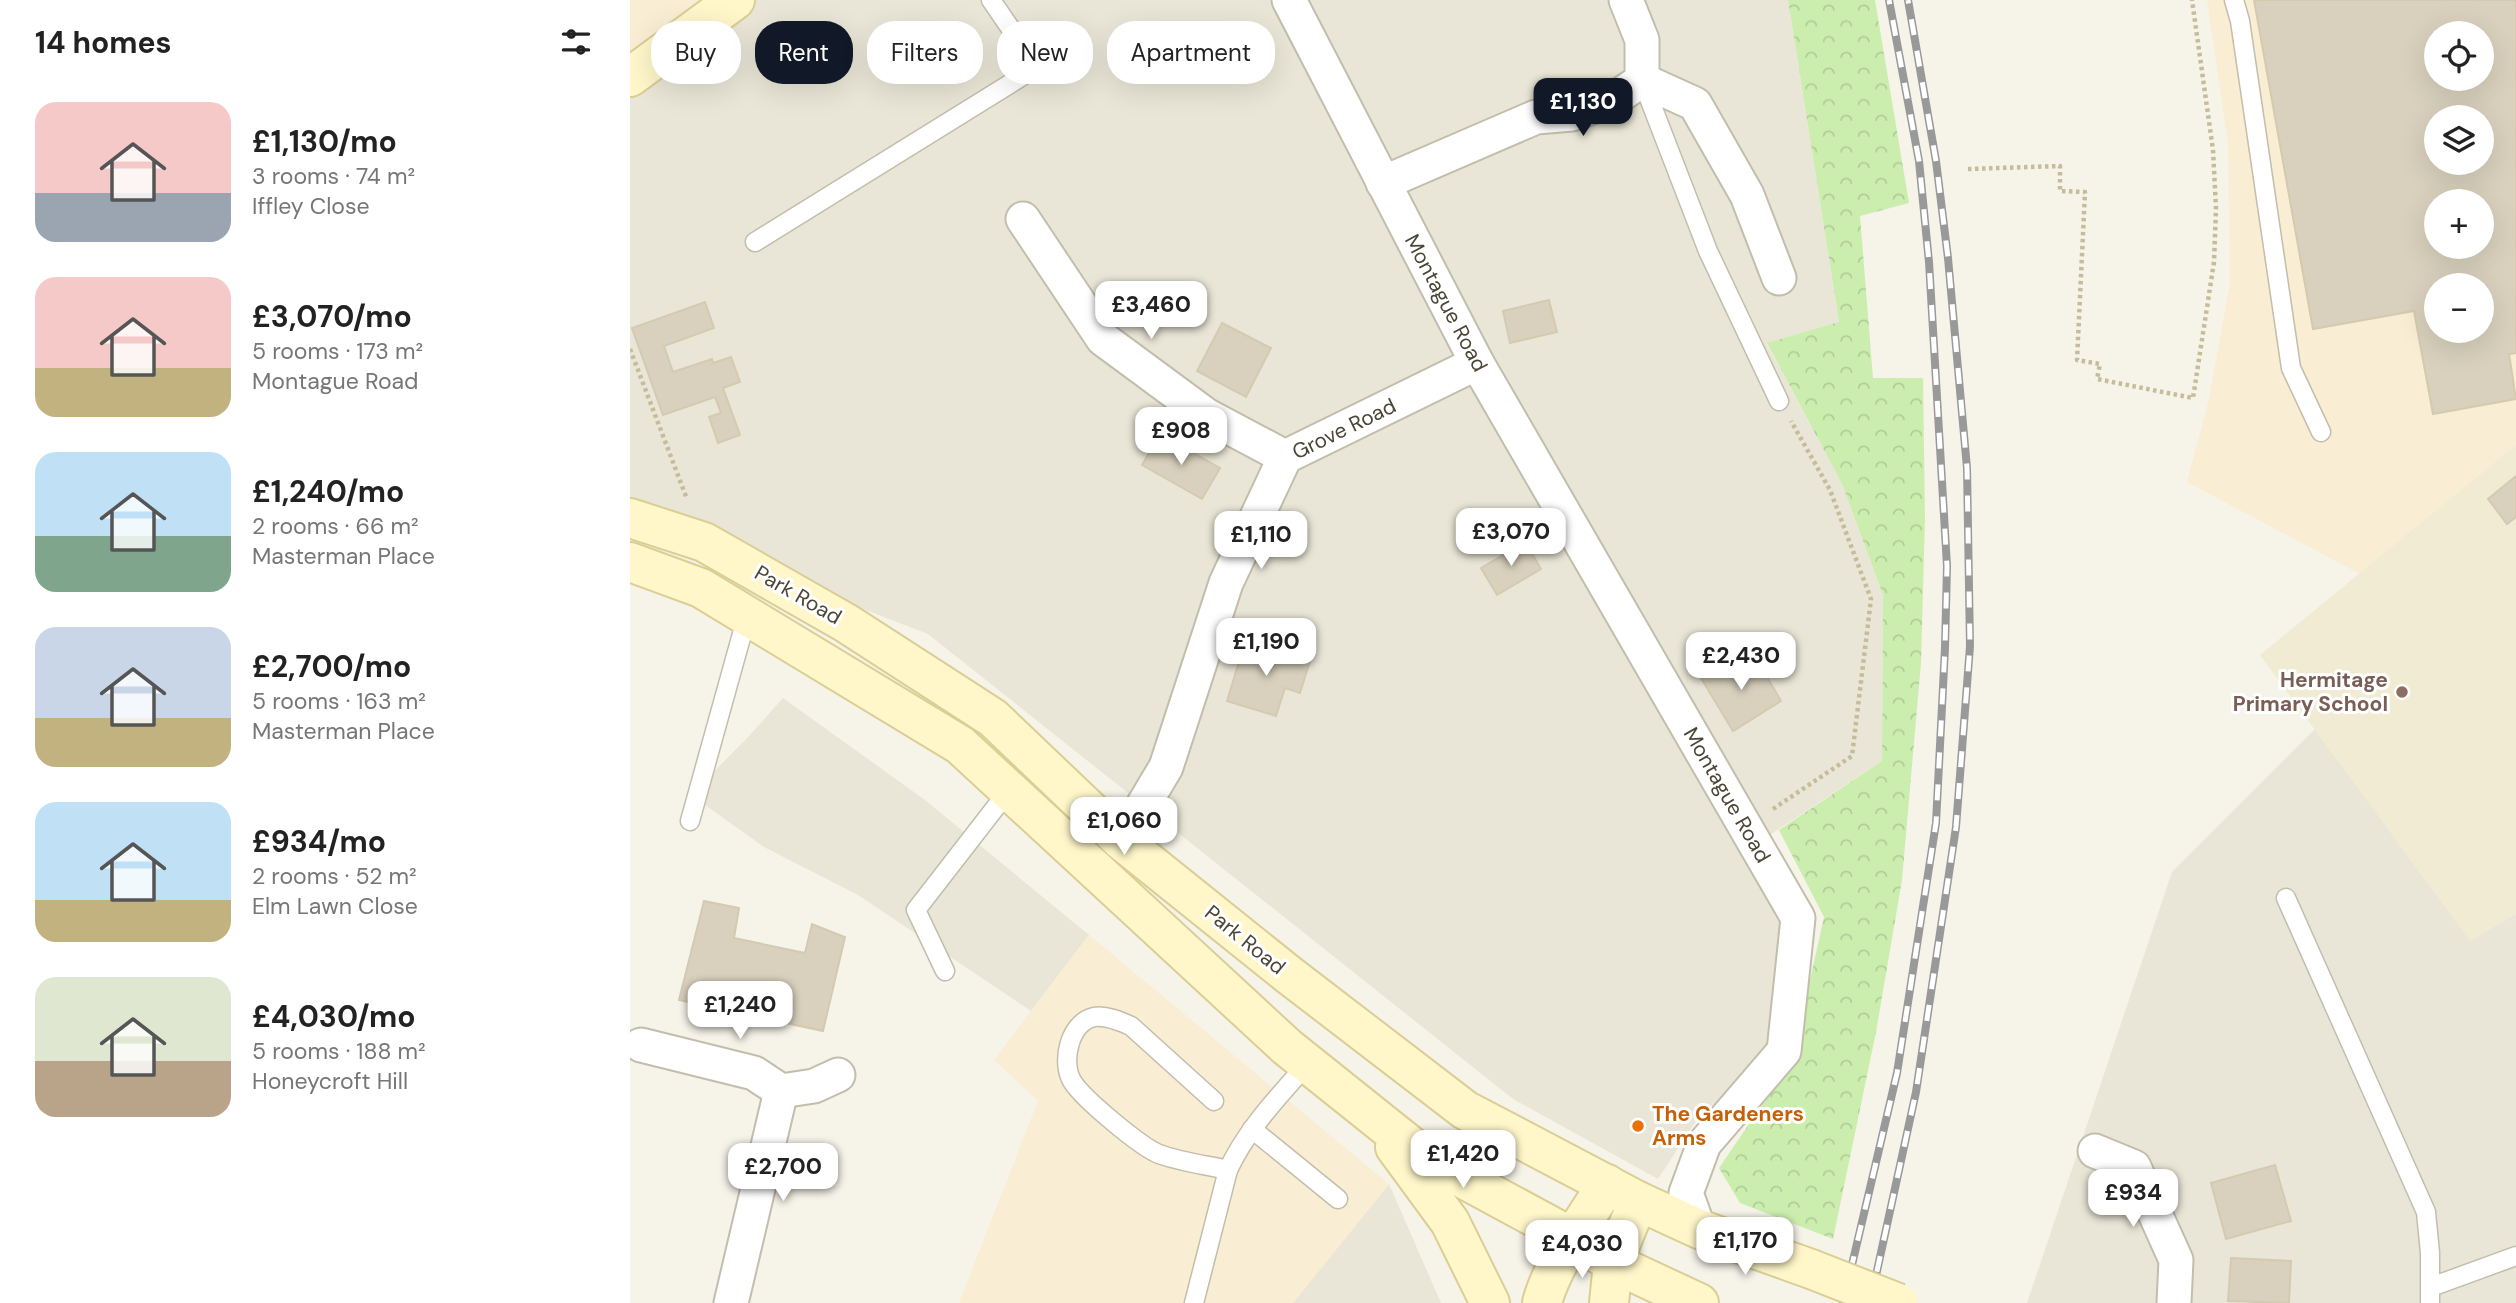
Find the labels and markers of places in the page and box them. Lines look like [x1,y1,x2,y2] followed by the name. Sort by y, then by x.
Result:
[1526,78,1640,138] pin: £1,130
[1094,282,1208,341] pin: £3,460
[1140,407,1222,467] pin: £908
[1454,508,1568,568] pin: £3,070
[1204,512,1318,571] pin: £1,110
[1209,618,1323,678] pin: £1,190
[1684,632,1798,692] pin: £2,430
[2233,666,2388,718] place label: Hermitage Primary School
[2394,684,2410,700] marker: Hermitage Primary School
[1067,798,1181,857] pin: £1,060
[683,982,797,1041] pin: £1,240
[1652,1100,1804,1152] place label: The Gardeners Arms
[1630,1118,1646,1134] marker: The Gardeners Arms
[1406,1130,1520,1190] pin: £1,420
[726,1144,840,1203] pin: £2,700
[2092,1170,2174,1229] pin: £934
[1688,1218,1802,1277] pin: £1,170
[1525,1220,1639,1280] pin: £4,030

